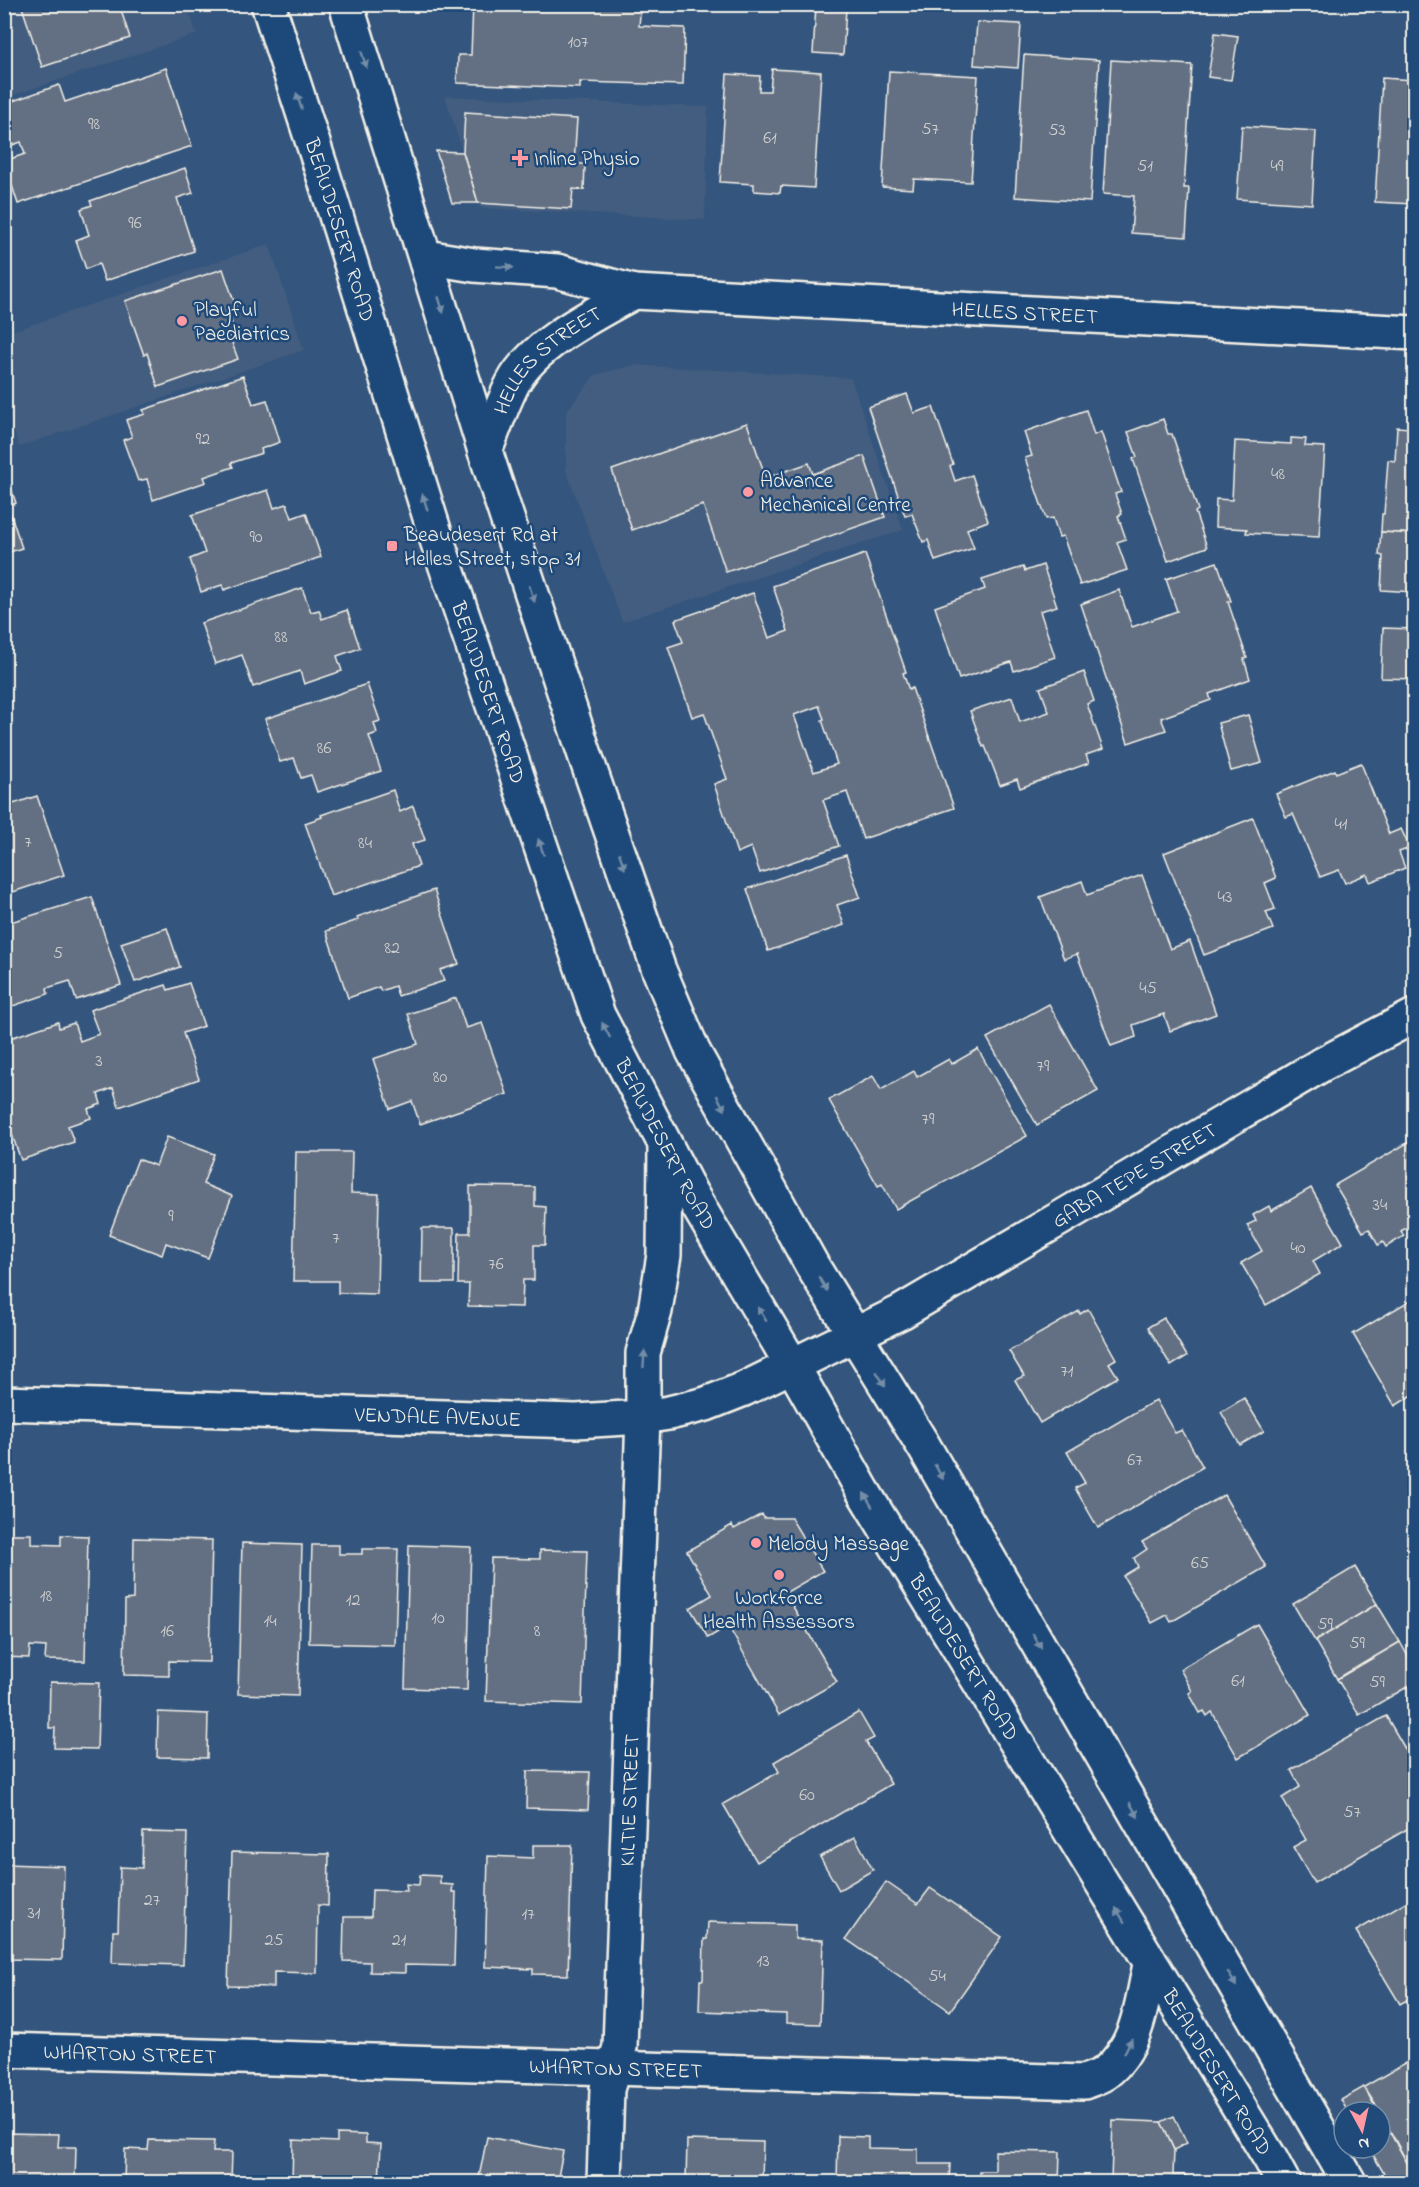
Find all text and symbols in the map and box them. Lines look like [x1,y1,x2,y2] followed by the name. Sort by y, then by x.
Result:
[568,30,589,56] house number: 107
[360,51,369,69] one-way arrow
[294,92,304,110] one-way arrow
[88,112,100,138] house number: 98
[921,117,939,143] house number: 57
[1048,118,1066,144] house number: 53
[763,126,777,152] house number: 61
[295,134,381,326] street label: BEAUDESERT ROAD
[534,145,640,177] place label: Inline Physio
[511,149,529,167] marker: Inline Physio
[1137,154,1153,180] house number: 51
[1271,154,1284,180] house number: 49
[128,211,142,237] house number: 96
[495,262,514,272] one-way arrow
[194,296,290,350] place label: Playful Paediatrics
[437,296,446,314] one-way arrow
[951,296,1099,333] street label: HELLES STREET
[488,300,608,419] street label: HELLES STREET
[175,314,189,328] marker: Playful Paediatrics
[196,427,210,453] house number: 92
[1271,462,1285,488] house number: 48
[760,467,911,521] place label: Advance Mechanical Centre
[741,485,755,499] marker: Advance Mechanical Centre
[420,493,429,511] one-way arrow
[403,521,581,575] place label: Beaudesert Rd at Helles Street, stop 31
[249,525,263,551] house number: 90
[385,539,399,553] marker: Beaudesert Rd at Helles Street, stop 31
[528,585,537,603] one-way arrow
[442,597,532,788] street label: BEAUDESERT ROAD
[274,625,288,651] house number: 88
[317,736,331,762] house number: 86
[1334,812,1348,838] house number: 41
[24,830,32,856] house number: 7
[358,831,373,857] house number: 84
[535,837,545,855] one-way arrow
[617,852,627,870] one-way arrow
[1218,885,1232,911] house number: 43
[384,936,400,962] house number: 82
[53,941,63,967] house number: 5
[1139,976,1157,1002] house number: 45
[601,1021,611,1039] one-way arrow
[95,1049,103,1075] house number: 3
[606,1053,722,1236] street label: BEAUDESERT ROAD
[1037,1054,1050,1080] house number: 79
[433,1065,447,1091] house number: 80
[716,1094,726,1111] one-way arrow
[922,1107,935,1133] house number: 79
[1047,1116,1223,1237] street label: GABA TEPE STREET
[1373,1193,1388,1219] house number: 34
[168,1204,174,1230] house number: 9
[332,1226,340,1252] house number: 7
[1290,1236,1306,1262] house number: 40
[488,1252,504,1278] house number: 76
[818,1276,829,1292] one-way arrow
[757,1306,768,1322] one-way arrow
[639,1349,648,1368] one-way arrow
[1060,1359,1074,1385] house number: 71
[876,1370,887,1387] one-way arrow
[353,1401,521,1436] street label: VENDALE AVENUE
[1127,1448,1143,1474] house number: 67
[934,1464,944,1481] one-way arrow
[863,1492,874,1508] one-way arrow
[768,1530,910,1562] place label: Melody Massage
[749,1536,763,1550] marker: Melody Massage
[1191,1551,1209,1577] house number: 65
[772,1568,786,1582] marker: Workforce Health Assessors
[900,1568,1025,1747] street label: BEAUDESERT ROAD
[40,1584,52,1610] house number: 18
[703,1584,855,1638] place label: Workforce Health Assessors
[346,1588,360,1614] house number: 12
[431,1606,445,1632] house number: 10
[263,1609,277,1635] house number: 14
[1317,1612,1333,1638] house number: 59
[160,1619,174,1645] house number: 16
[534,1619,541,1645] house number: 8
[1349,1631,1365,1657] house number: 59
[1031,1633,1042,1649] one-way arrow
[1231,1669,1245,1695] house number: 61
[1369,1670,1385,1696] house number: 59
[614,1733,648,1867] street label: KILTIE STREET
[799,1783,815,1809] house number: 60
[1343,1800,1361,1826] house number: 57
[1129,1802,1139,1819] one-way arrow
[144,1888,161,1914] house number: 27
[27,1901,41,1927] house number: 31
[521,1902,535,1928] house number: 17
[1115,1906,1125,1923] one-way arrow
[264,1928,284,1954] house number: 25
[392,1928,407,1954] house number: 21
[756,1949,770,1975] house number: 13
[928,1964,946,1990] house number: 54
[1226,1971,1237,1987] one-way arrow
[1153,1983,1278,2162] street label: BEAUDESERT ROAD
[1123,2037,1133,2054] one-way arrow
[43,2038,217,2073] street label: WHARTON STREET
[529,2053,703,2088] street label: WHARTON STREET
[1332,2100,1392,2160] north arrow
[1357,2130,1371,2156] text: N

